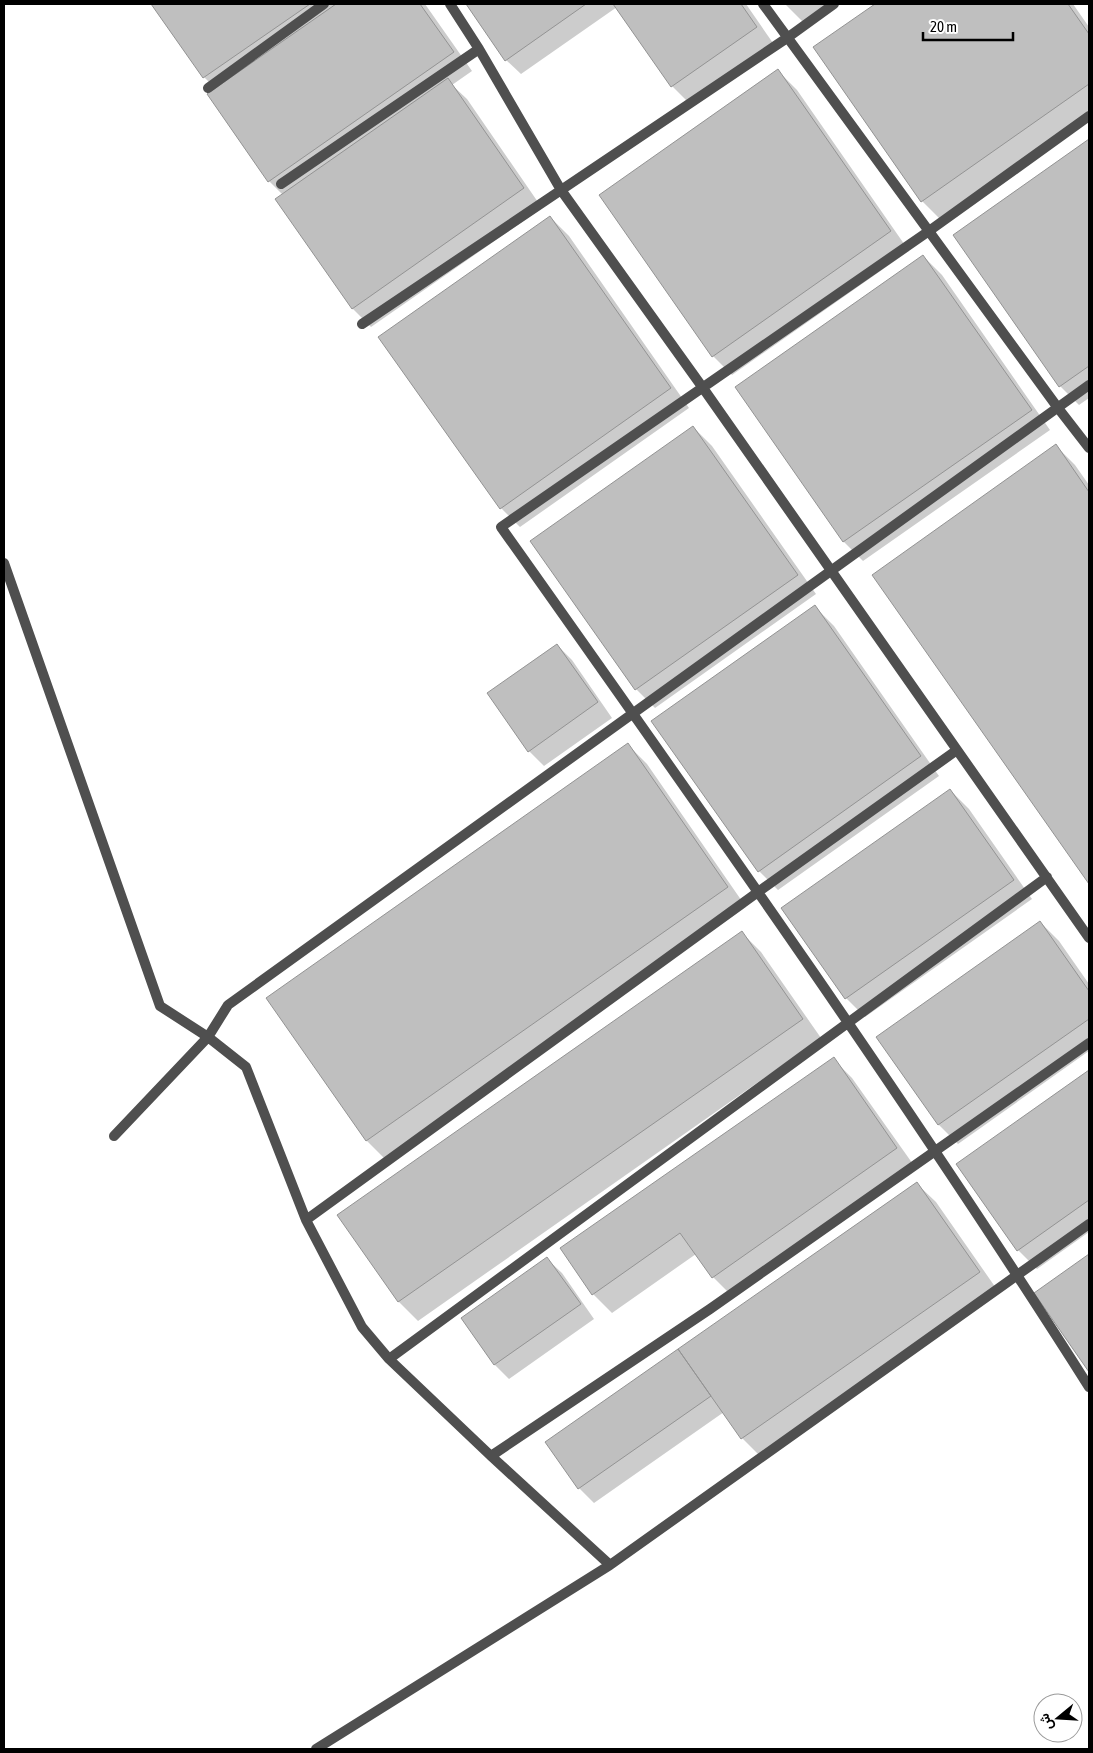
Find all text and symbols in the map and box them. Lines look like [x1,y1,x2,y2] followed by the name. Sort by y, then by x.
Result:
[923,10,1013,42] scale bar
[930,18,957,35] text: 20 m
[1033,1693,1083,1743] north arrow
[1035,1711,1057,1732] text: ش

